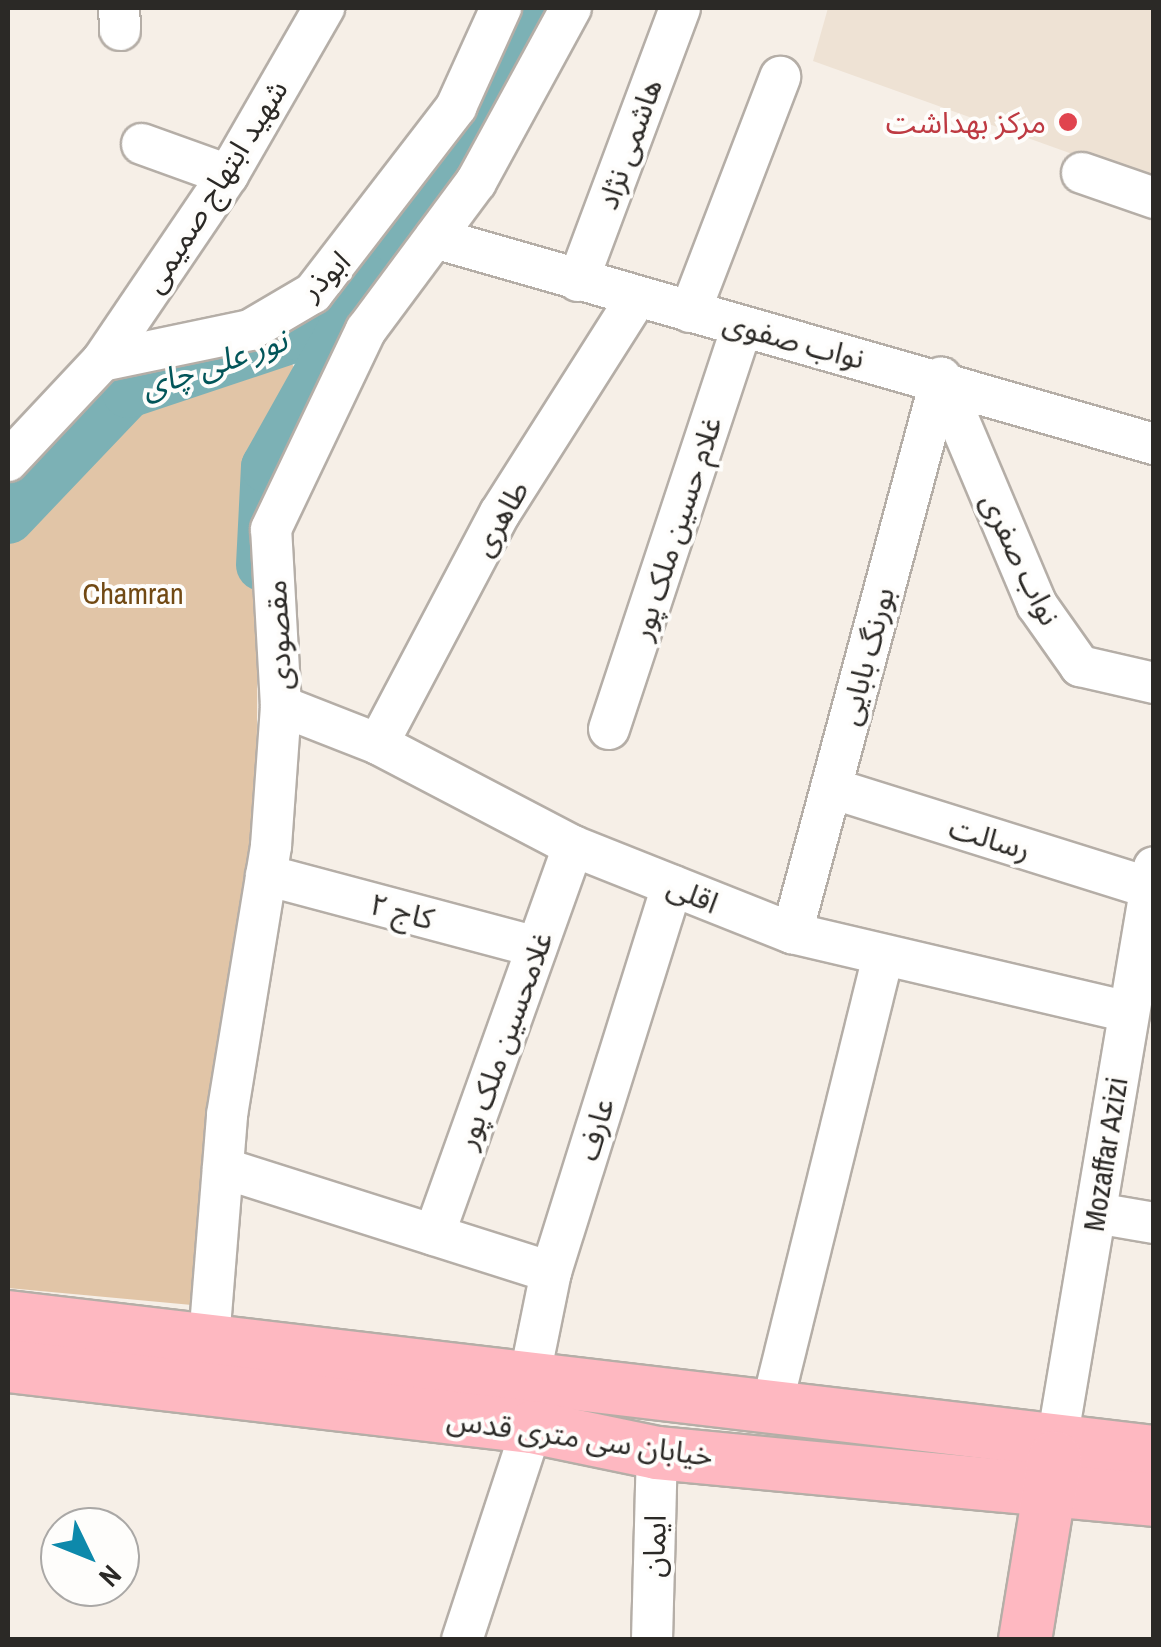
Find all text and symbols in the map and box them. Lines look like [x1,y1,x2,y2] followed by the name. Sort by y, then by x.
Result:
[135,73,295,299] street label: شهید ابتهاج صمیمی
[589,74,669,214] street label: هاشمی نژاد
[886,104,1046,140] place label: مرکز بهداشت
[1055,109,1081,135] marker: مرکز بهداشت
[293,243,357,307] street label: ابوذر
[719,304,869,376] street label: نواب صفوی
[136,321,292,407] water label: نور علی چای
[623,412,729,644] street label: غلام حسین ملک پور
[464,474,536,562] street label: طاهری
[974,487,1068,631] street label: نواب صفری
[82,575,184,611] park label: Chamran
[257,579,299,691] street label: مقصودی
[830,583,902,729] street label: بورنگ بابایی
[945,809,1035,867] street label: رسالت
[662,868,724,920] street label: اقلی
[366,885,438,937] street label: کاج ۲
[448,927,560,1153] street label: غلامحسین ملک پور
[1075,1074,1135,1234] street label: Mozaffar Azizi
[569,1093,621,1165] street label: عارف
[445,1401,715,1473] street label: خیابان سی متری قدس
[40,1507,140,1607] north arrow
[635,1514,673,1578] street label: ایمان
[91,1557,130,1595] text: N

